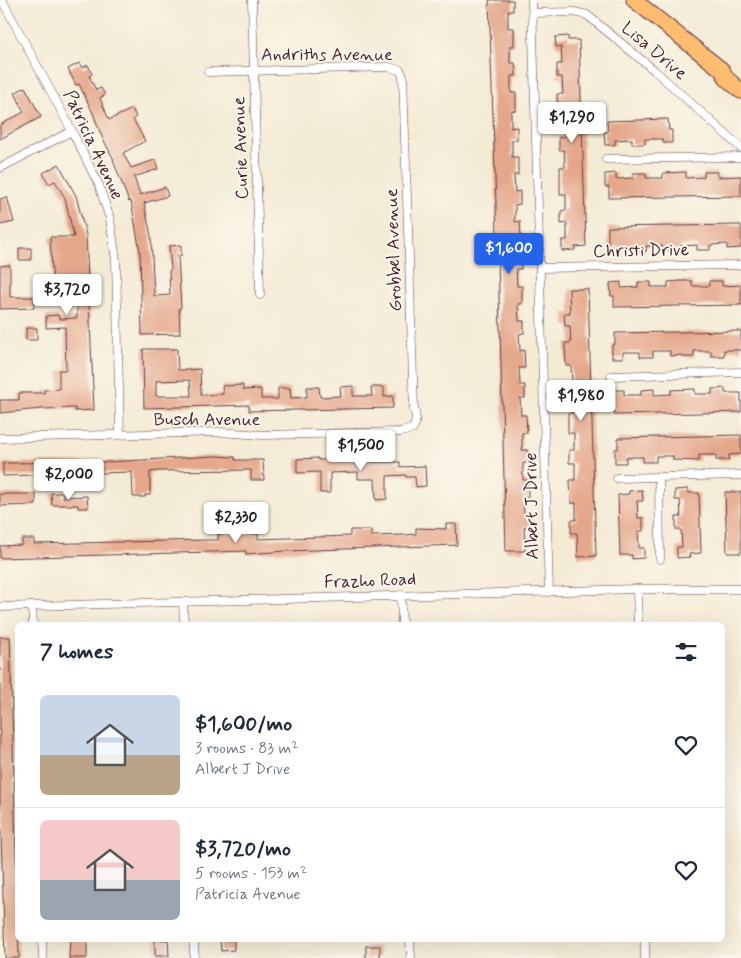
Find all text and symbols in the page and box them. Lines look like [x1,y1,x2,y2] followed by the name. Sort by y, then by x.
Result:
[616,16,692,86] street label: Lisa Drive
[261,43,393,67] street label: Andriths Avenue
[57,86,129,204] street label: Patricia Avenue
[227,96,255,200] street label: Curie Avenue
[531,102,613,144] pin: $1,290
[549,107,595,128] text: $1,290
[380,188,408,312] street label: Grobbel Avenue
[468,232,550,275] pin: $1,600
[485,238,533,259] text: $1,600
[593,238,689,264] street label: Christi Drive
[26,274,108,316] pin: $3,720
[44,279,90,300] text: $3,720
[540,380,622,422] pin: $1,980
[557,385,605,406] text: $1,980
[154,408,261,432] street label: Busch Avenue
[320,430,402,472] pin: $1,500
[337,435,385,456] text: $1,500
[519,452,545,560] street label: Albert J Drive
[28,458,110,501] pin: $2,000
[45,464,93,485] text: $2,000
[195,502,277,544] pin: $2,330
[215,507,257,528] text: $2,330
[324,567,416,595] street label: Frazho Road
[40,638,113,666] text: 7 homes
[672,638,700,666] icon: filters
[195,710,292,738] text: $1,600/mo
[80,715,140,775] icon: home
[672,731,700,759] icon: heart
[195,738,298,759] text: 3 rooms · 83 m²
[195,759,290,780] text: Albert J Drive
[195,835,291,863] text: $3,720/mo
[80,840,140,900] icon: home
[672,856,700,884] icon: heart
[195,863,307,884] text: 5 rooms · 153 m²
[195,884,300,905] text: Patricia Avenue

